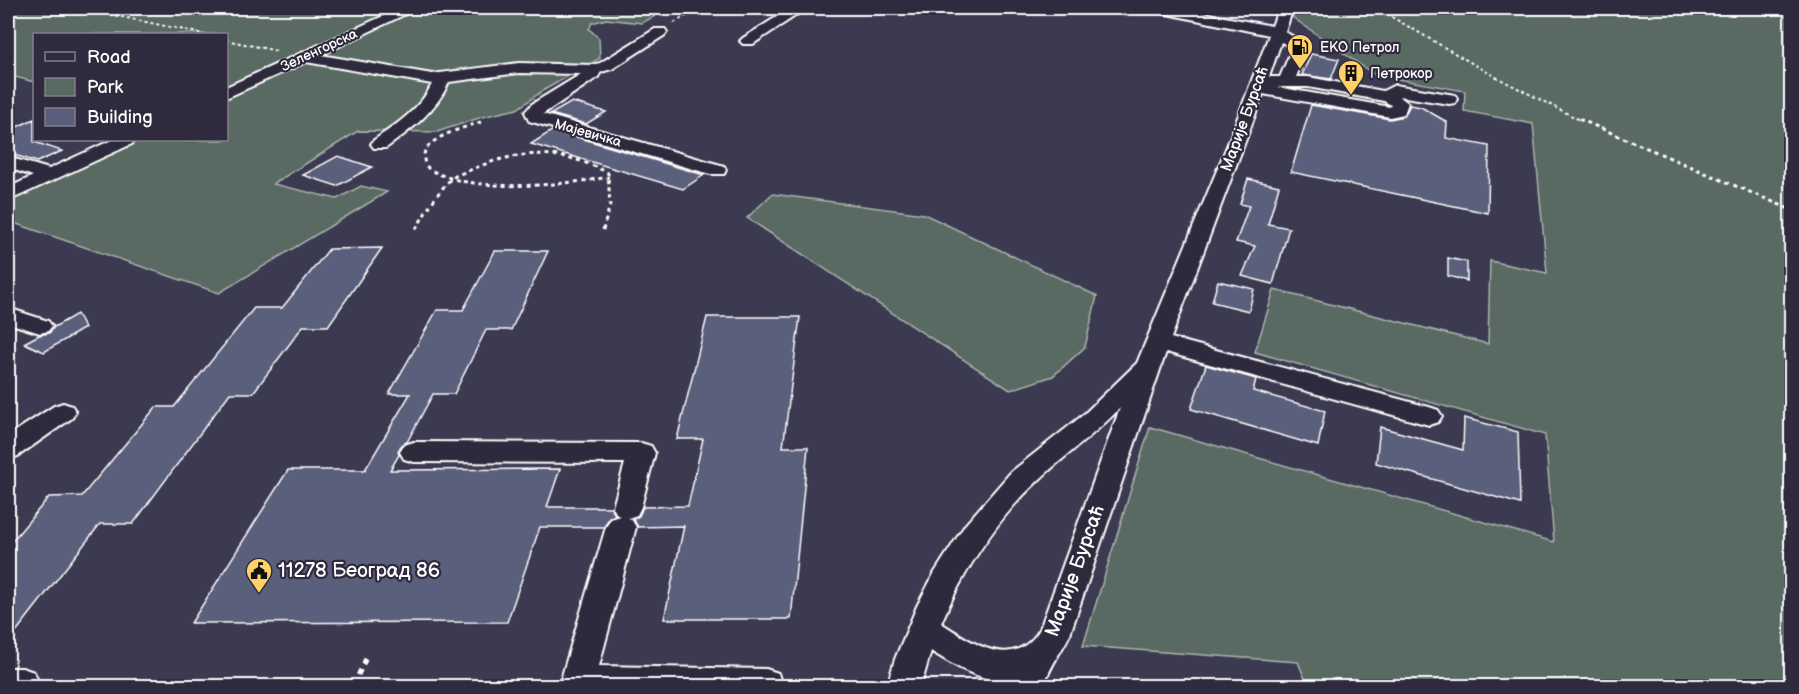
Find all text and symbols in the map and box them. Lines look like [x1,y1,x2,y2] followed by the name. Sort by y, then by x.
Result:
[278,25,361,75] street label: Зеленгорска
[1285,32,1315,70] fuel station icon: ЕКО Петрол
[33,33,228,141] legend
[1320,39,1400,56] place label: ЕКО Петрол
[87,47,131,68] text: Road
[1336,58,1366,96] building icon: Петрокор
[1217,64,1273,174] street label: Марије Бурсаћ
[1370,65,1433,82] place label: Петрокор
[87,77,123,98] text: Park
[87,107,153,128] text: Building
[553,115,624,151] street label: Мајевичка
[1040,502,1110,640] street label: Марије Бурсаћ
[244,556,274,594] public building icon: 11278 Београд 86
[278,559,440,583] place label: 11278 Београд 86

